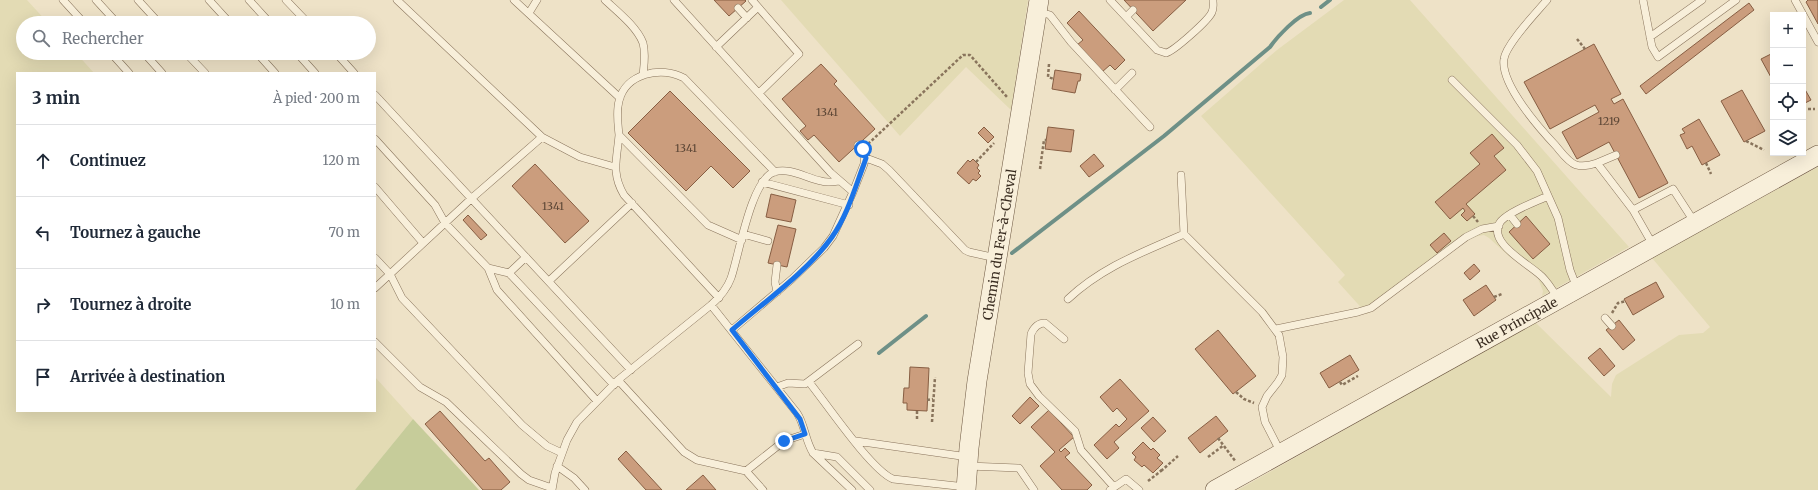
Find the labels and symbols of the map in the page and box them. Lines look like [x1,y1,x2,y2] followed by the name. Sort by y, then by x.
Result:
[816,105,838,119] house number: 1341
[1598,114,1620,128] house number: 1219
[854,140,872,158] route start
[675,141,697,155] house number: 1341
[979,167,1020,321] street label: Chemin du Fer-à-Cheval
[542,199,564,213] house number: 1341
[1473,293,1560,352] street label: Rue Principale
[775,432,793,450] route end

